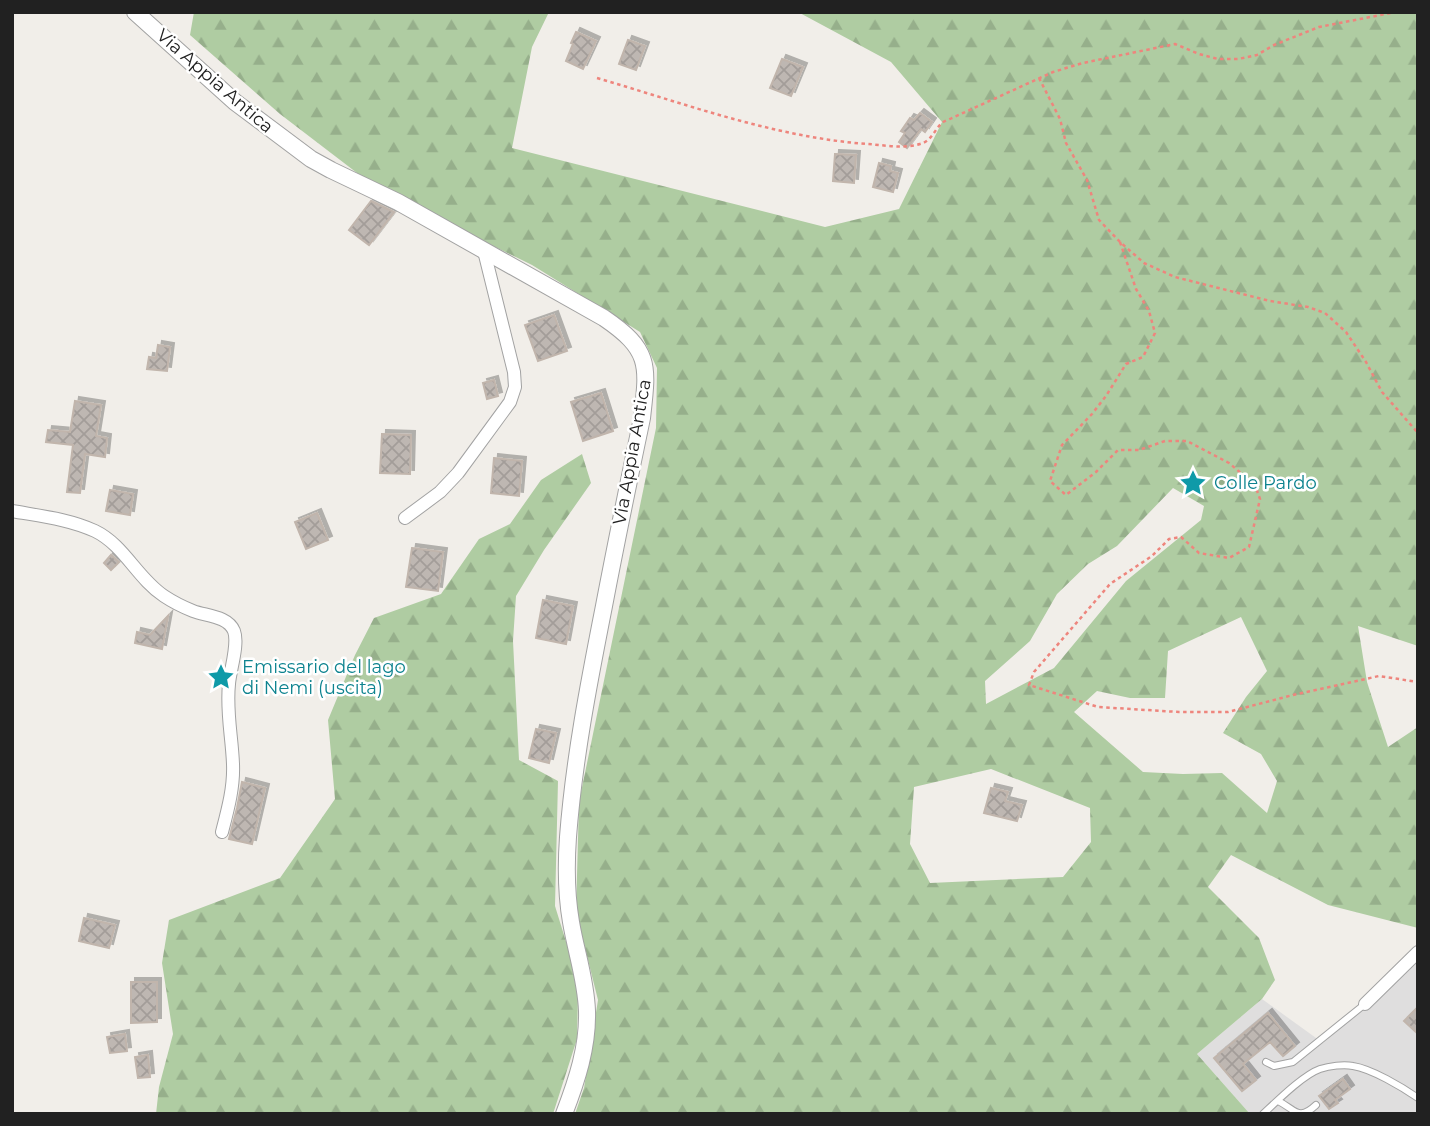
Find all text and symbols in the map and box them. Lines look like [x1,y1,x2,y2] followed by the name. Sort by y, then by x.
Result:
[152,24,278,138] street label: Via Appia Antica
[608,377,656,527] street label: Via Appia Antica
[1178,468,1208,498] place icon: Colle Pardo
[1214,472,1317,494] place label: Colle Pardo
[242,656,406,699] place label: Emissario del lago di Nemi (uscita)
[206,662,236,692] place icon: Emissario del lago di Nemi (uscita)

